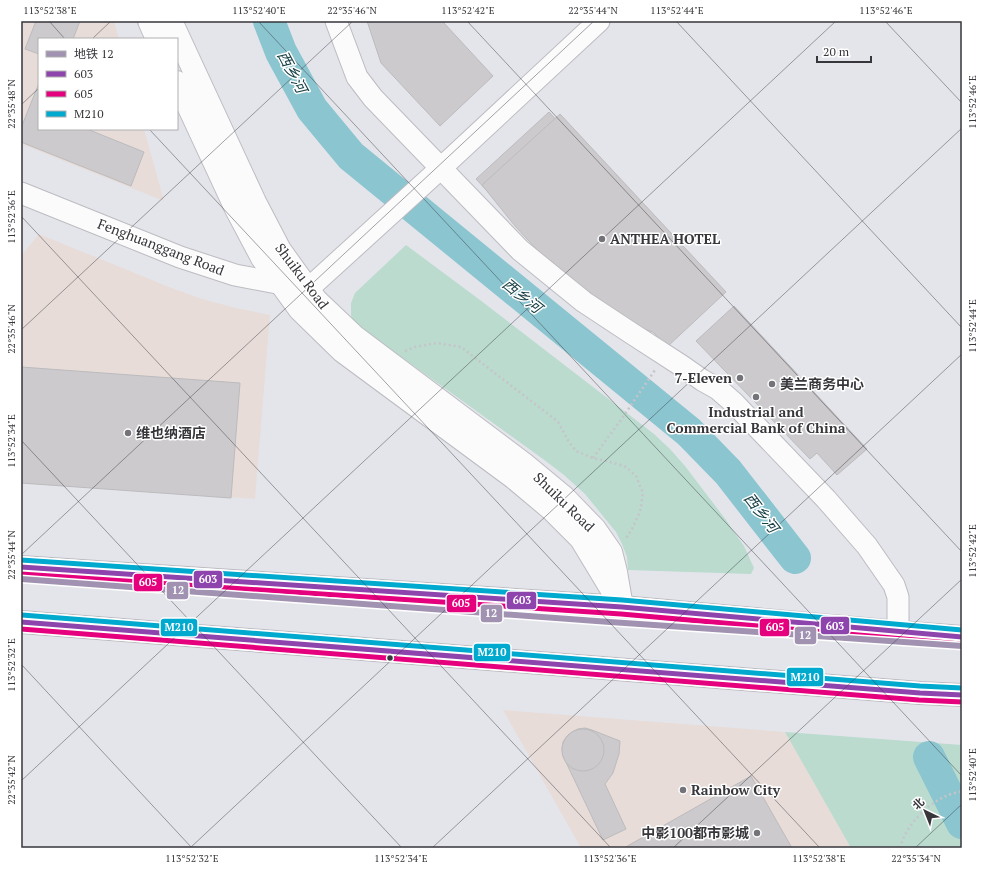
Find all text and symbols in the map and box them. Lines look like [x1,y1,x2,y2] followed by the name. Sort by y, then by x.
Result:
[23,4,77,17] text: 113°52'38"E
[232,4,286,17] text: 113°52'40"E
[327,4,377,17] text: 22°35'46"N
[441,4,495,17] text: 113°52'42"E
[568,4,618,17] text: 22°35'44"N
[650,4,704,17] text: 113°52'44"E
[859,4,913,17] text: 113°52'46"E
[38,38,178,130] legend
[817,38,871,64] scale bar
[823,44,850,59] text: 20 m
[74,46,114,61] text: 地铁 12
[273,47,314,99] water label: 西乡河
[74,66,93,81] text: 603
[966,75,979,129] text: 113°52'46"E
[5,79,18,129] text: 22°35'48"N
[74,86,93,101] text: 605
[74,106,104,121] text: M210
[5,190,18,244] text: 113°52'36"E
[95,214,227,280] street label: Fenghuanggang Road
[610,229,720,248] place label: ANTHEA HOTEL
[597,234,607,244] marker: ANTHEA HOTEL
[271,239,334,313] street label: Shuiku Road
[499,273,549,319] water label: 西乡河
[966,299,979,353] text: 113°52'44"E
[5,304,18,354] text: 22°35'46"N
[674,368,732,387] place label: 7-Eleven
[735,373,745,383] marker: 7-Eleven
[780,374,864,393] place label: 美兰商务中心
[767,379,777,389] marker: 美兰商务中心
[751,392,761,402] marker: Industrial and Commercial Bank of China
[667,402,846,437] place label: Industrial and Commercial Bank of China
[5,414,18,468] text: 113°52'34"E
[136,423,206,442] place label: 维也纳酒店
[123,428,133,438] marker: 维也纳酒店
[530,468,599,536] street label: Shuiku Road
[740,488,785,539] water label: 西乡河
[966,524,979,578] text: 113°52'42"E
[5,530,18,580] text: 22°35'44"N
[193,570,223,589] line badge: 603
[199,572,217,586] text: 603
[133,573,163,592] line badge: 605
[139,575,157,589] text: 605
[166,581,189,600] line badge: 12
[172,583,184,597] text: 12
[506,591,537,610] line badge: 603
[513,593,531,607] text: 603
[446,594,477,613] line badge: 605
[452,596,470,610] text: 605
[480,604,503,623] line badge: 12
[485,606,497,620] text: 12
[820,616,850,635] line badge: 603
[160,618,198,637] line badge: M210
[759,618,790,637] line badge: 605
[826,619,844,633] text: 603
[165,620,193,634] text: M210
[766,620,784,634] text: 605
[794,626,817,645] line badge: 12
[799,628,811,642] text: 12
[5,638,18,692] text: 113°52'32"E
[473,643,511,662] line badge: M210
[478,645,506,659] text: M210
[385,653,395,663] unlabelled marker
[786,667,824,687] line badge: M210
[791,670,819,684] text: M210
[966,748,979,802] text: 113°52'40"E
[5,755,18,805] text: 22°35'42"N
[691,780,781,799] place label: Rainbow City
[678,785,688,795] marker: Rainbow City
[905,791,945,831] north arrow
[909,795,927,813] text: 北
[641,823,749,842] place label: 中影100都市影城
[752,828,762,838] marker: 中影100都市影城
[165,852,219,865] text: 113°52'32"E
[374,852,428,865] text: 113°52'34"E
[583,852,637,865] text: 113°52'36"E
[792,852,846,865] text: 113°52'38"E
[891,852,941,865] text: 22°35'34"N

